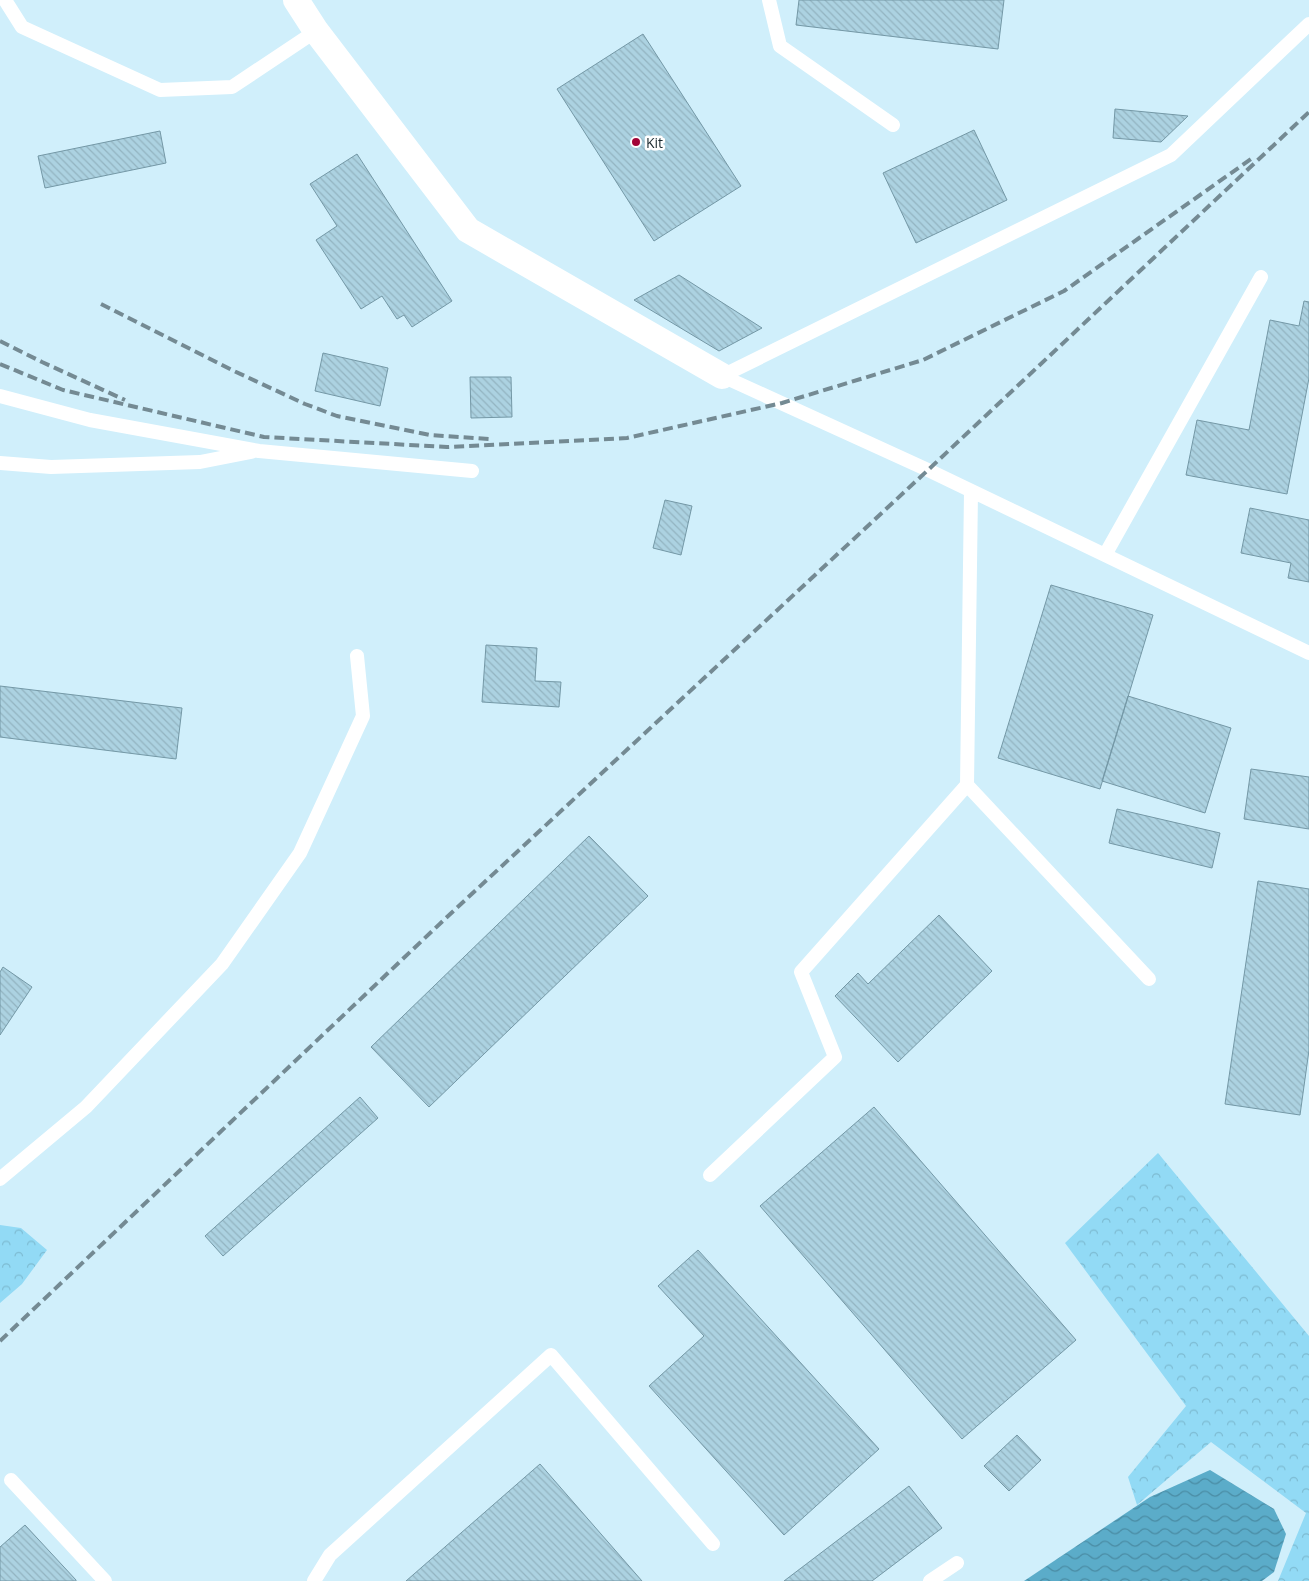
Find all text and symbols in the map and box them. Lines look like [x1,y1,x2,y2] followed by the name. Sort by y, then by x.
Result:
[646,133,663,152] place label: Kit
[630,136,642,148] marker: Kit

